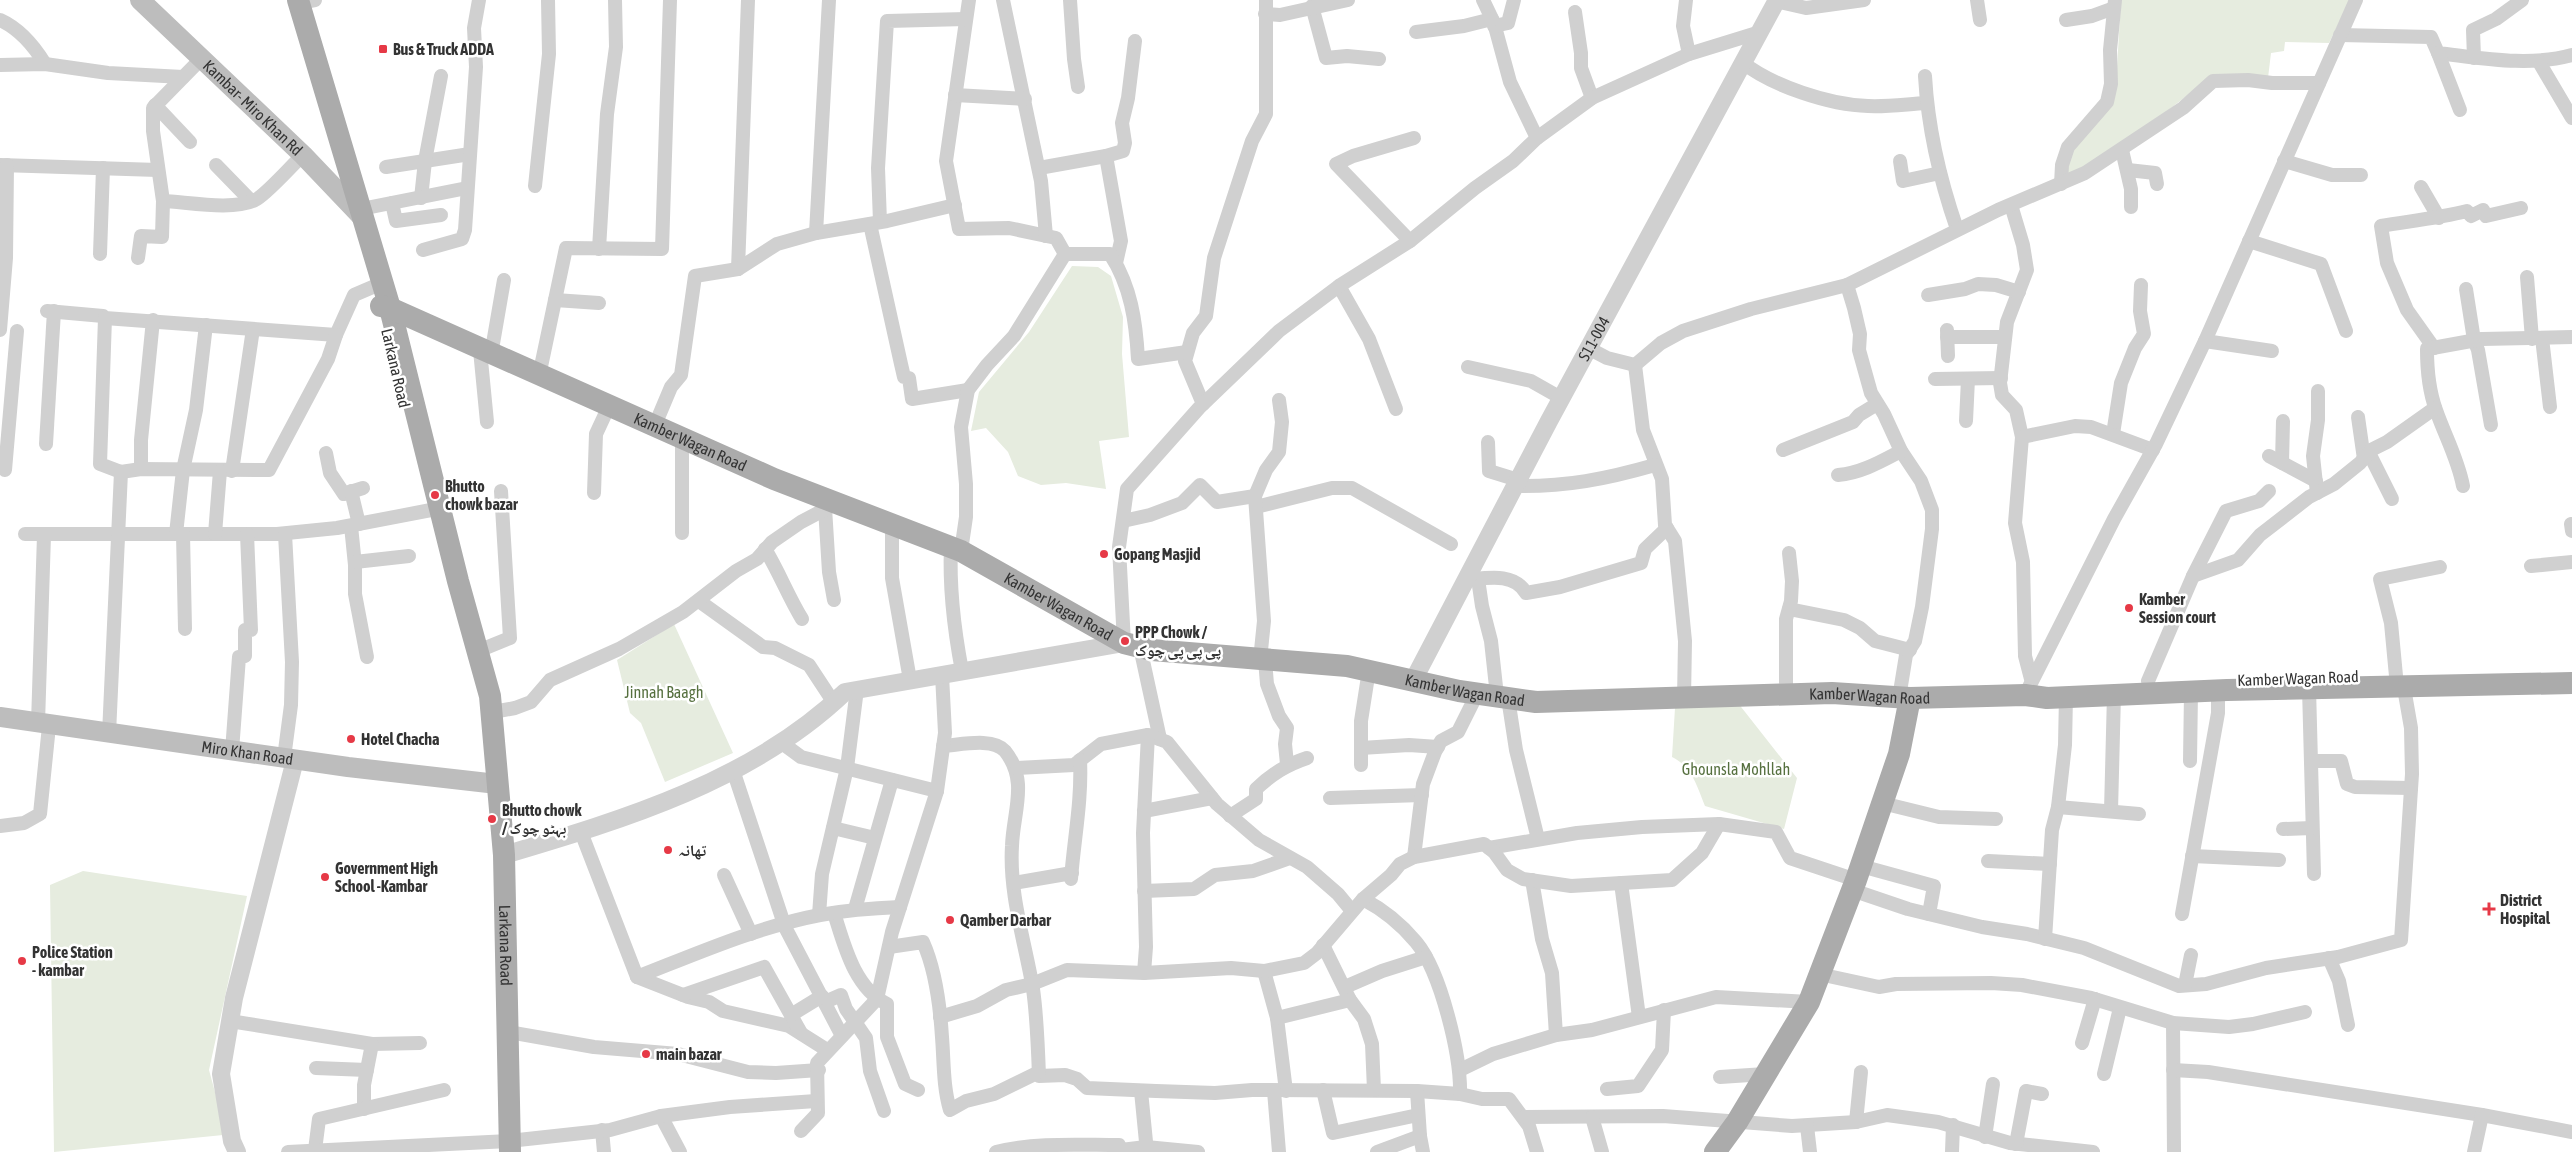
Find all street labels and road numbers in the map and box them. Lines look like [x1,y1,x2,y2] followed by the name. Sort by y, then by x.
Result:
[200,56,306,159] street label: Kambar- Miro Khan Rd
[1574,313,1613,364] street label: S11-004
[378,327,414,409] street label: Larkana Road
[631,409,749,475] street label: Kamber Wagan Road
[1001,568,1116,644] street label: Kamber Wagan Road
[2237,667,2359,690] street label: Kamber Wagan Road
[1403,670,1526,709] street label: Kamber Wagan Road
[1809,684,1930,707] street label: Kamber Wagan Road
[200,737,295,768] street label: Miro Khan Road
[496,905,516,986] street label: Larkana Road

